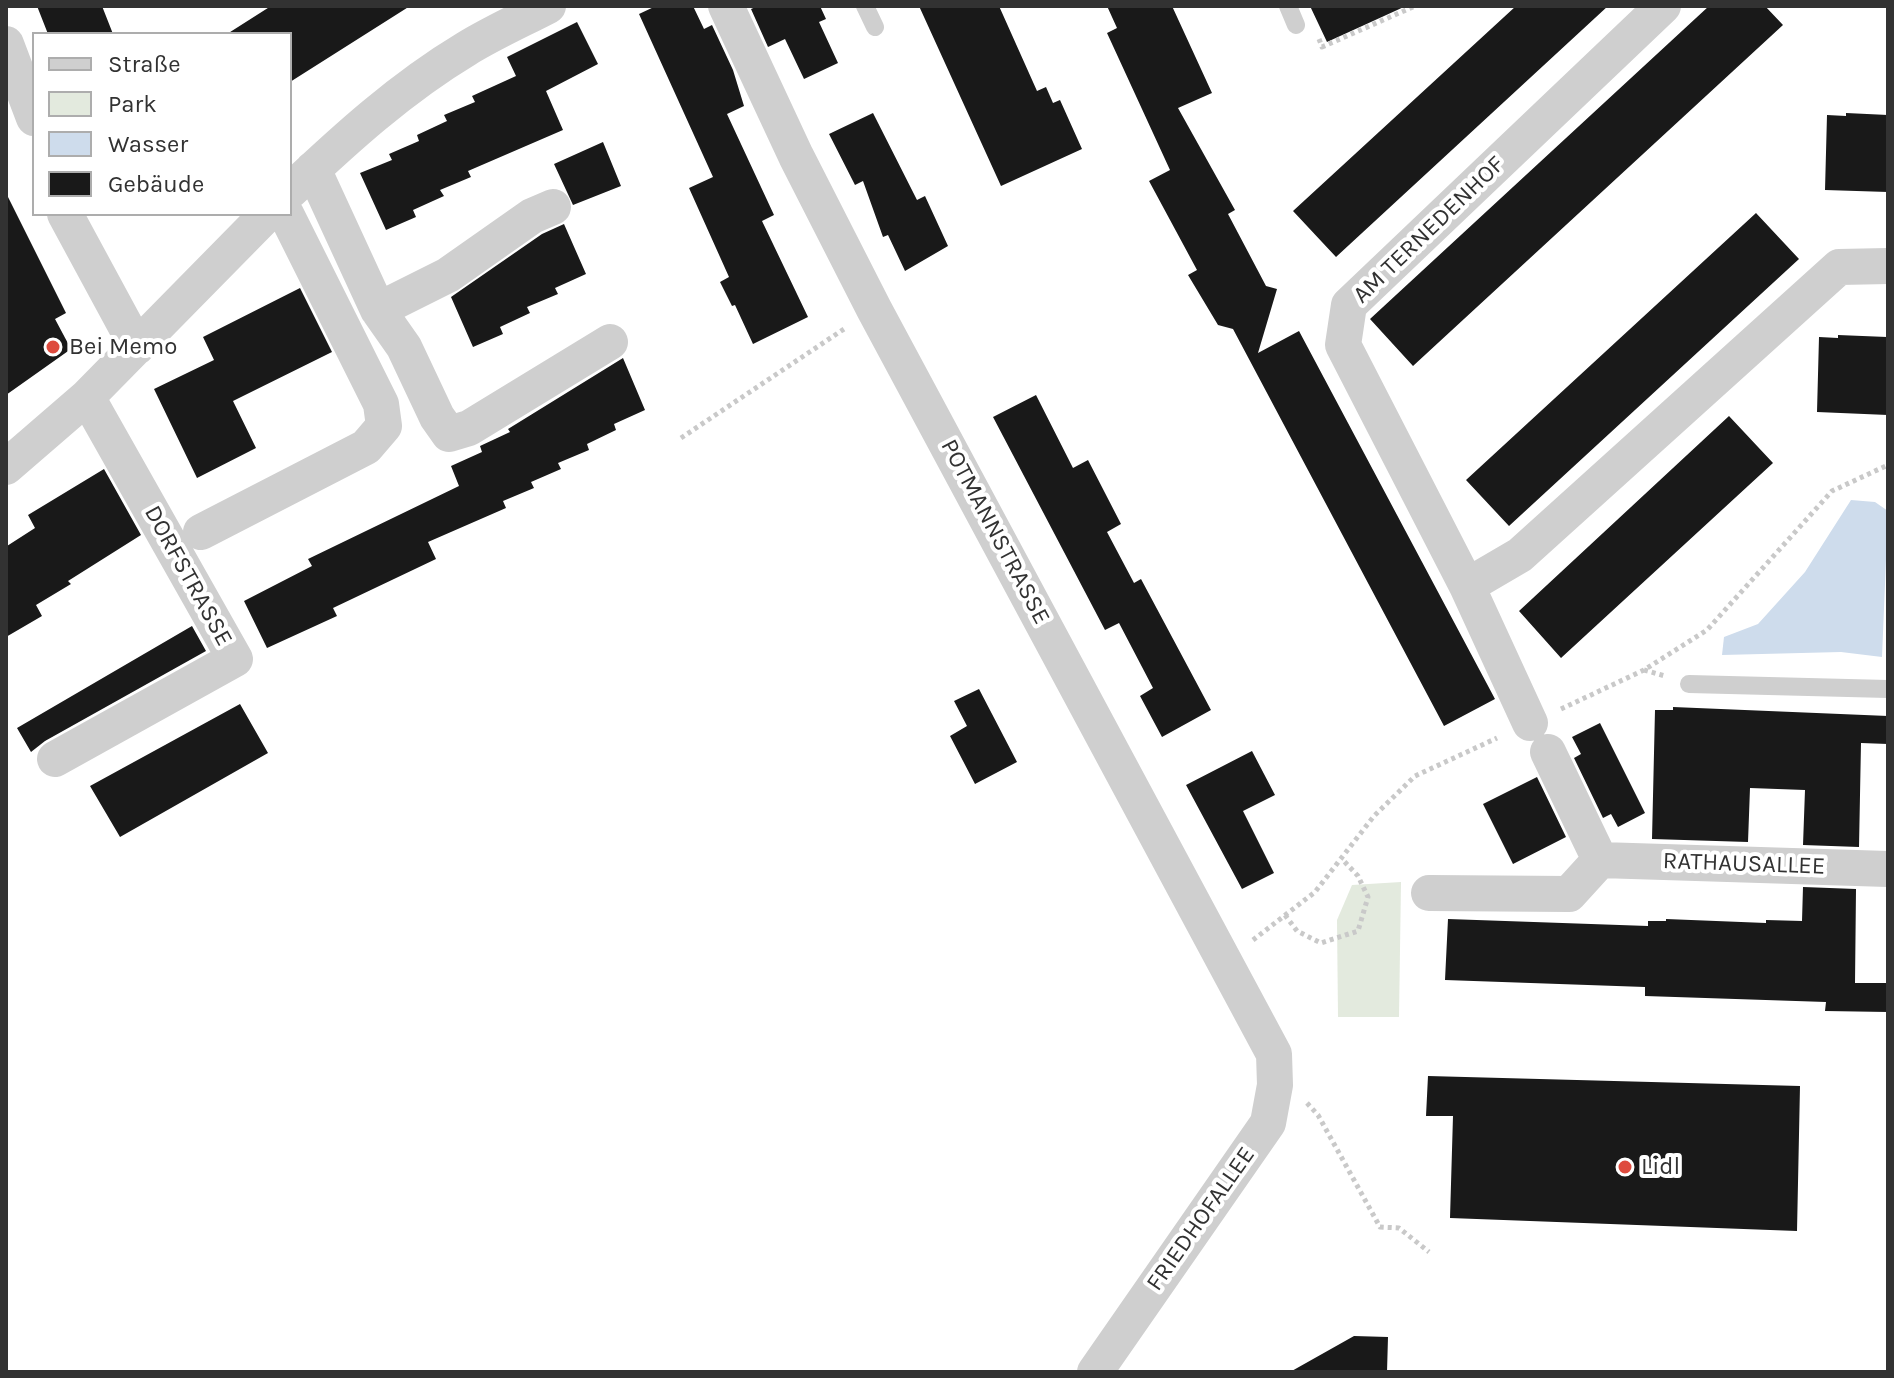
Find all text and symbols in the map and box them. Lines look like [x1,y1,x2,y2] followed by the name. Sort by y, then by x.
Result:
[32,32,292,216] legend
[108,50,180,78] text: Straße
[108,90,157,118] text: Park
[108,130,188,158] text: Wasser
[1347,150,1511,310] street label: AM TERNEDENHOF
[108,170,204,198] text: Gebäude
[69,333,177,361] place label: Bei Memo
[44,338,62,356] marker: Bei Memo
[934,435,1056,629] street label: POTMANNSTRASSE
[138,501,238,651] street label: DORFSTRASSE
[1662,847,1826,881] street label: RATHAUSALLEE
[1141,1141,1261,1297] street label: FRIEDHOFALLEE
[1641,1153,1680,1181] place label: Lidl
[1616,1158,1634,1176] marker: Lidl

